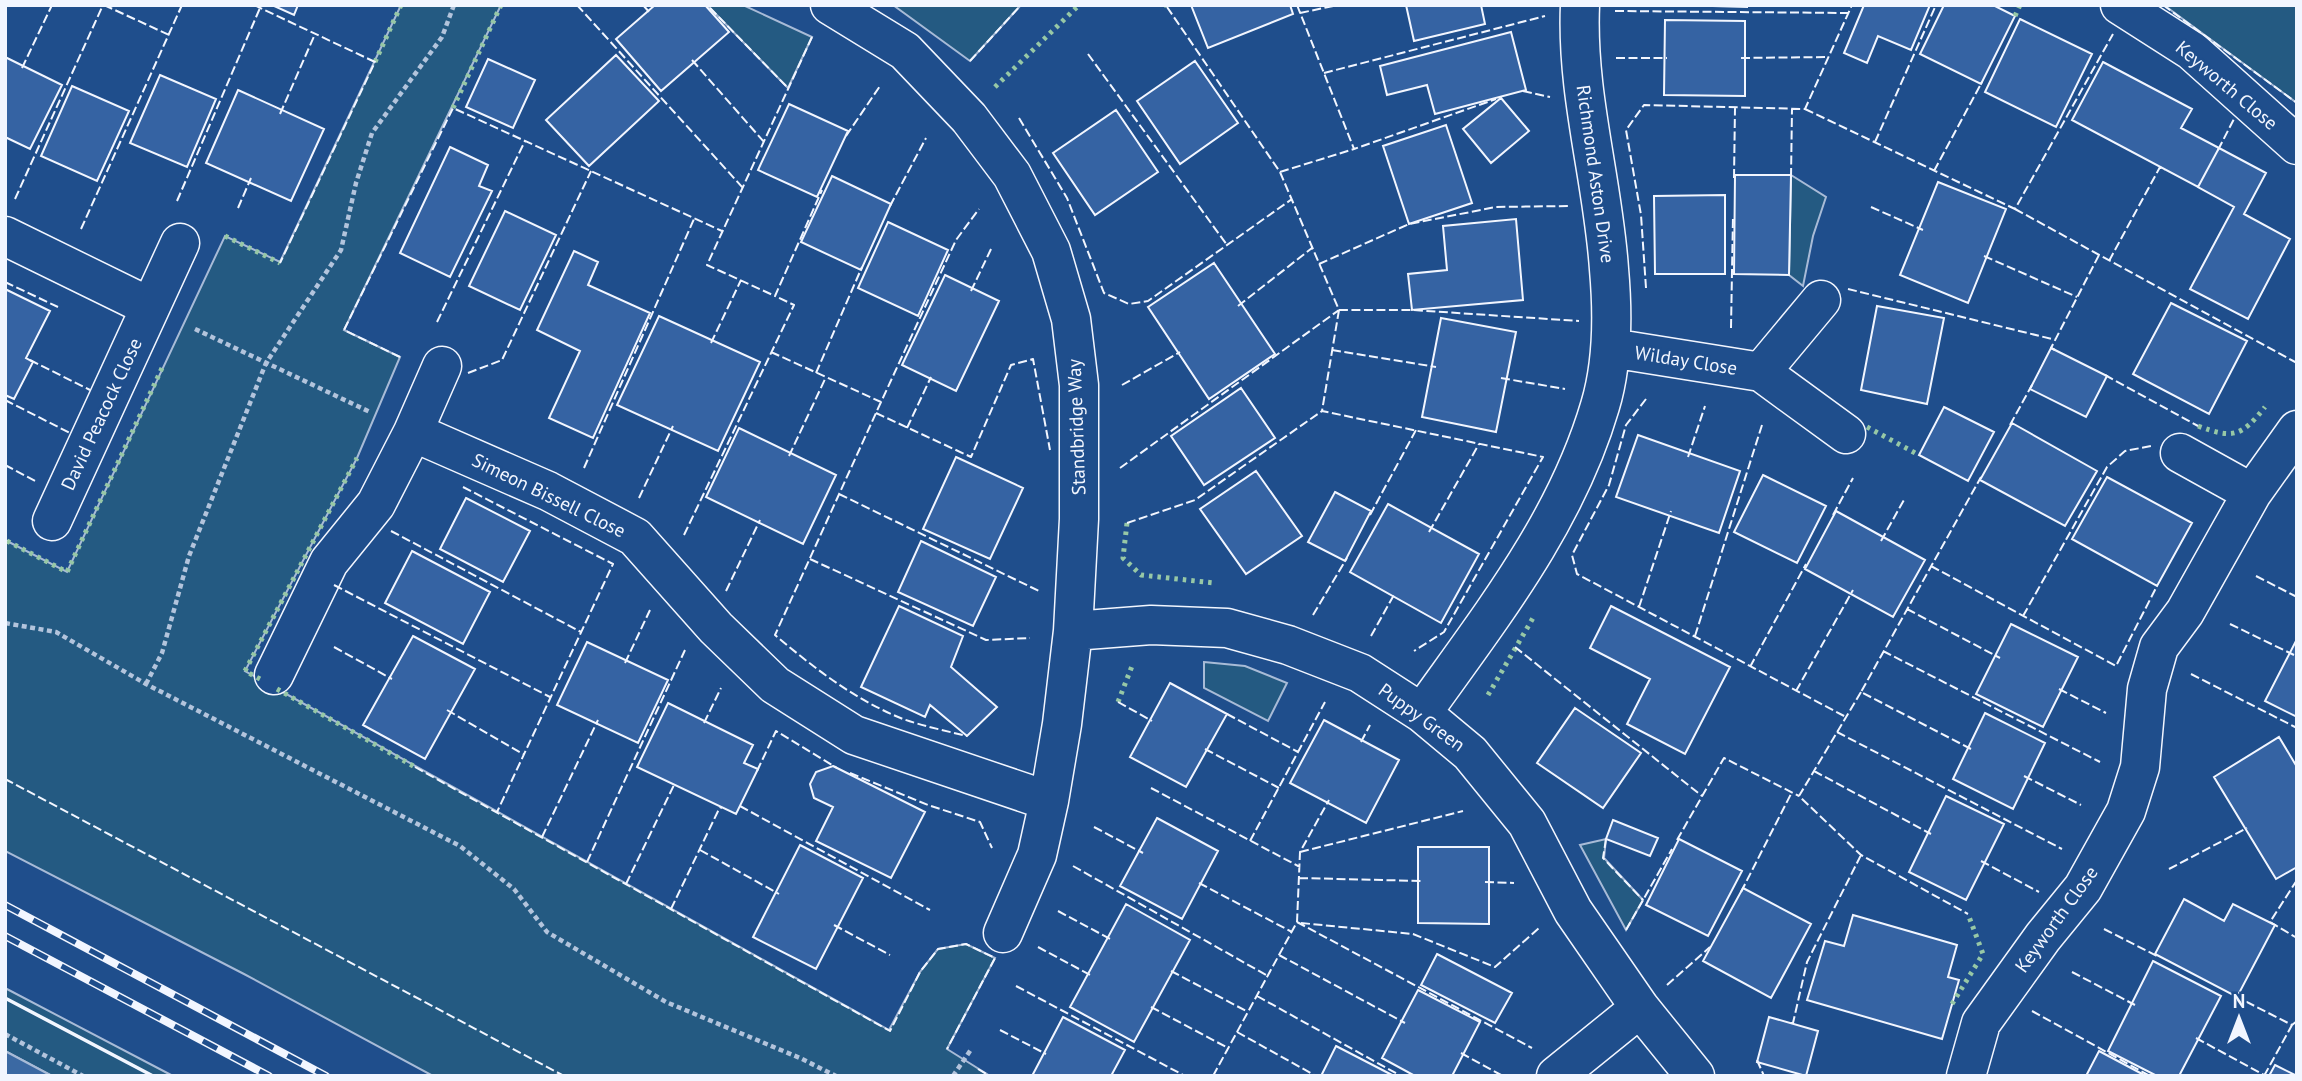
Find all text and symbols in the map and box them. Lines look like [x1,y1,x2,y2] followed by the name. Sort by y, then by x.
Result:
[2171,35,2283,135] street label: Keyworth Close
[1572,83,1620,265] street label: Richmond Aston Drive
[55,334,147,494] street label: David Peacock Close
[1633,340,1739,380] street label: Wilday Close
[1062,358,1090,496] street label: Standbridge Way
[468,447,630,543] street label: Simeon Bissell Close
[1374,678,1470,756] street label: Puppy Green
[2009,861,2103,977] street label: Keyworth Close
[2204,983,2274,1053] north arrow
[2233,989,2245,1013] text: N

